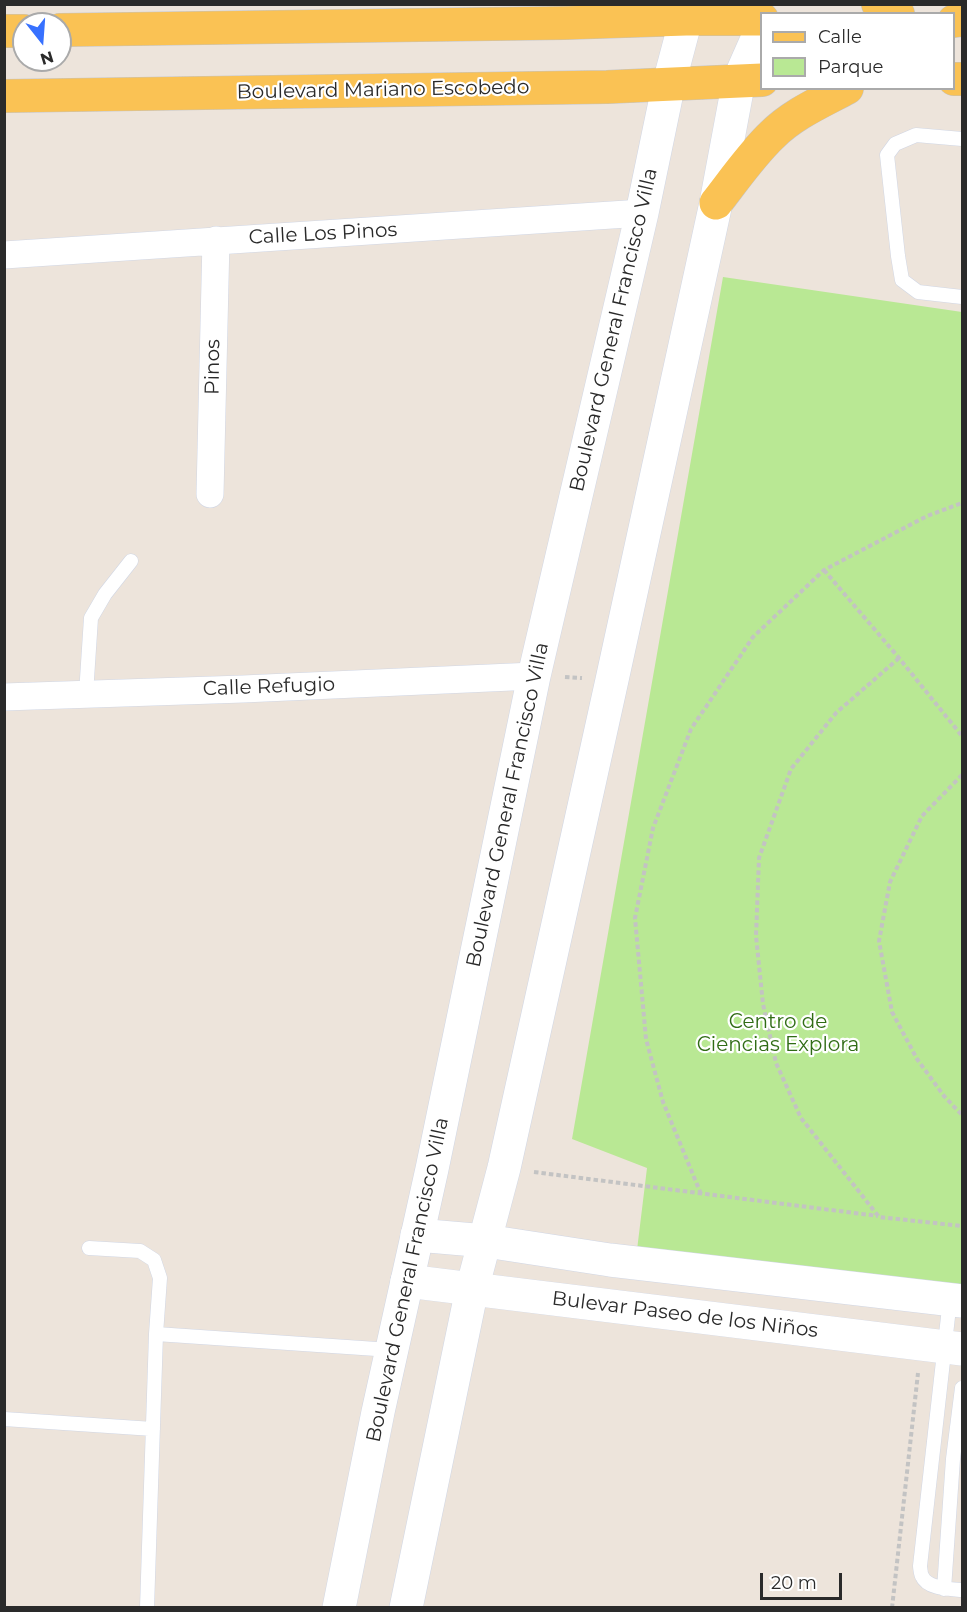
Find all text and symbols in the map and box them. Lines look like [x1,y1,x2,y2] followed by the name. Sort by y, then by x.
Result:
[12,12,72,72] north arrow
[760,12,955,90] legend
[818,26,862,48] text: Calle
[38,47,56,69] text: N
[818,56,883,78] text: Parque
[236,75,530,105] street label: Boulevard Mariano Escobedo
[565,166,663,494] street label: Boulevard General Francisco Villa
[248,218,398,250] street label: Calle Los Pinos
[201,339,225,395] street label: Pinos
[462,640,554,970] street label: Boulevard General Francisco Villa
[202,673,336,701] street label: Calle Refugio
[697,1010,859,1057] park label: Centro de Ciencias Explora
[362,1115,454,1445] street label: Boulevard General Francisco Villa
[551,1287,819,1343] street label: Bulevar Paseo de los Niños
[763,1561,846,1599] scale bar
[771,1572,817,1594] text: 20 m

